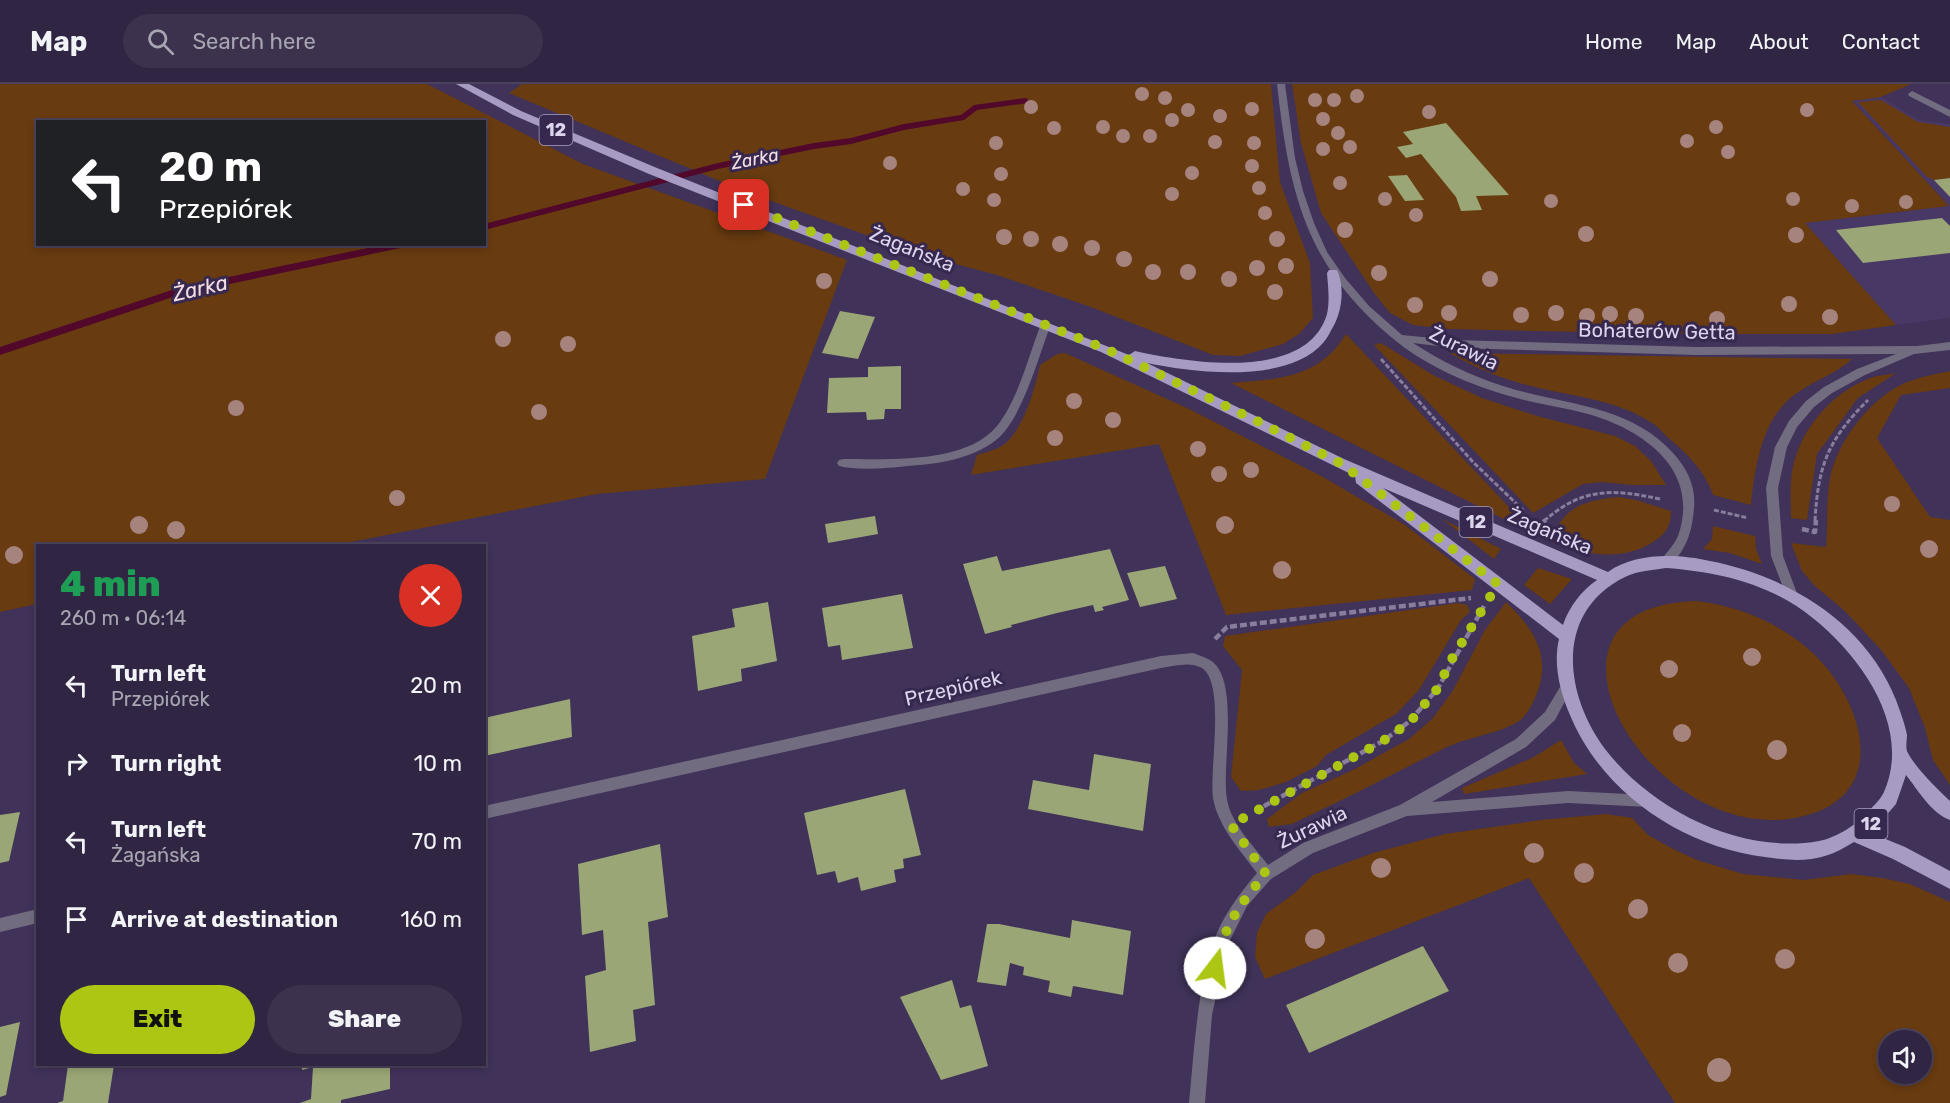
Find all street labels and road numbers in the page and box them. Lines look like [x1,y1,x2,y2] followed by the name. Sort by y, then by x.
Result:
[540,115,572,145] road number: 12
[866,221,958,277] street label: Żagańska
[1578,318,1736,344] street label: Bohaterów Getta
[1425,321,1503,375] street label: Żurawia
[1504,502,1596,560] street label: Żagańska
[1460,507,1492,537] road number: 12
[902,665,1005,711] street label: Przepiórek
[1273,800,1351,854] street label: Żurawia
[1854,809,1888,839] road number: 12

